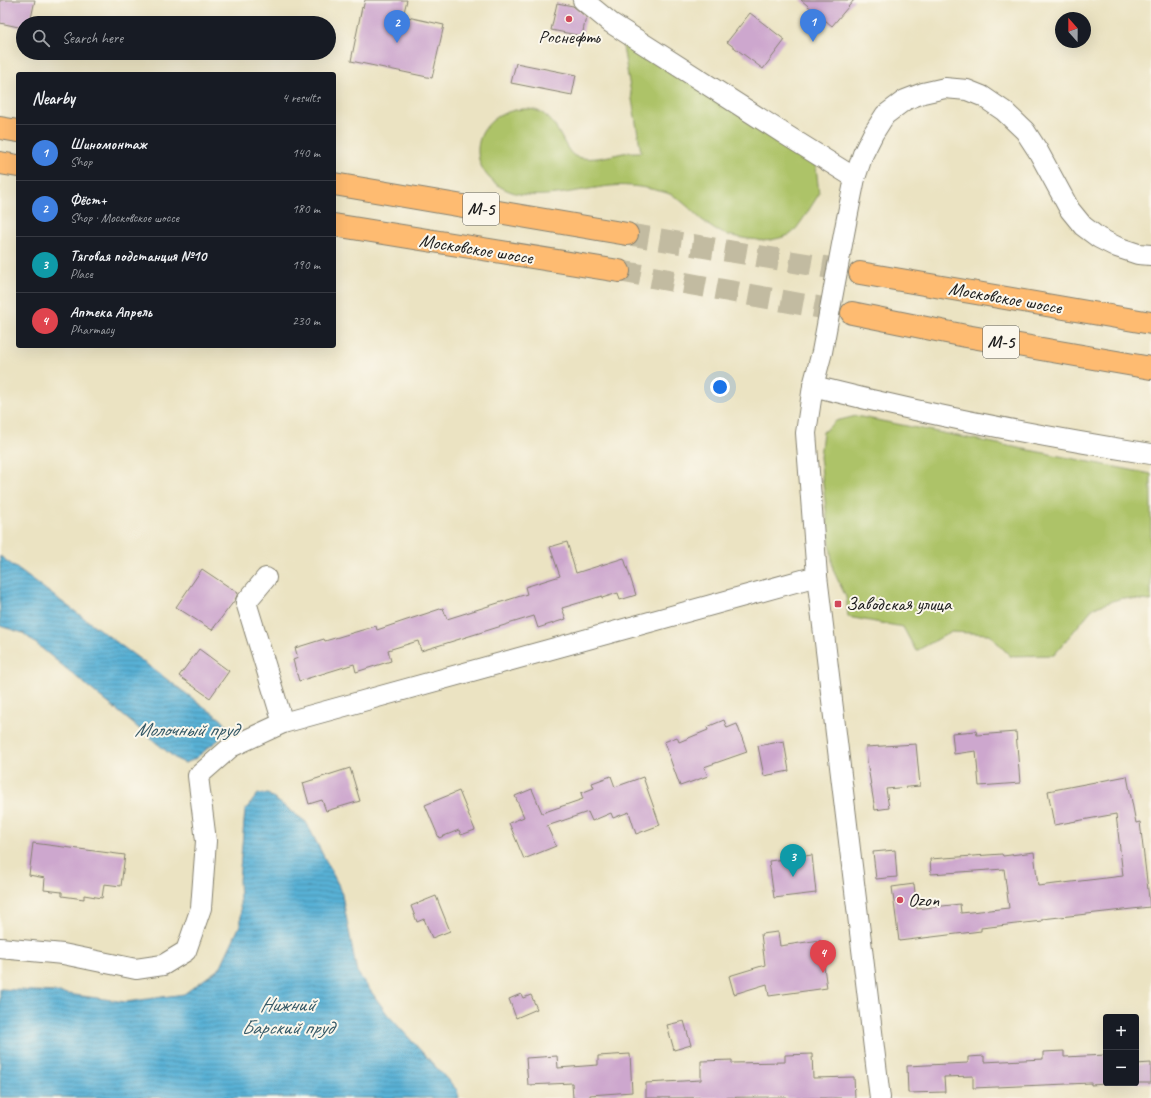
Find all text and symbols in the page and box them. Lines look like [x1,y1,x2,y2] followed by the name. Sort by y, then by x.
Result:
[800,9,826,42] pin: 1
[384,10,410,43] pin: 2
[1055,12,1091,48] north arrow
[564,14,574,24] marker: Роснефть
[16,16,336,60] search box
[538,25,602,49] place label: Роснефть
[30,27,52,49] icon: search
[62,29,123,48] text: Search here
[32,88,75,109] text: Nearby
[282,90,320,106] text: 4 results
[70,135,147,154] text: Шиномонтаж
[42,145,48,161] text: 1
[292,145,320,161] text: 140 m
[70,154,92,170] text: Shop
[70,191,107,210] text: Фёст+
[463,193,499,225] road number: М-5
[42,201,48,217] text: 2
[292,201,320,217] text: 180 m
[70,210,179,226] text: Shop · Московское шоссе
[418,228,536,270] street label: Московское шоссе
[70,247,206,266] text: Тяговая подстанция №10
[42,257,48,273] text: 3
[292,257,320,273] text: 190 m
[70,266,93,282] text: Place
[947,276,1065,320] street label: Московское шоссе
[70,303,152,322] text: Аптека Апрель
[42,313,48,329] text: 4
[292,313,320,329] text: 230 m
[70,322,114,338] text: Pharmacy
[983,326,1019,358] road number: М-5
[710,377,730,397] your location
[846,592,953,616] place label: Заводская улица
[833,599,843,609] marker: Заводская улица
[134,717,242,742] water label: Молочный пруд
[780,844,806,877] pin: 3
[908,888,940,912] place label: Ozon
[895,895,905,905] marker: Ozon
[810,940,836,973] pin: 4
[241,992,337,1040] water label: Нижний Барский пруд
[1103,1014,1139,1086] map controls
[1103,1014,1139,1050] button: +
[1103,1050,1139,1086] button: −

